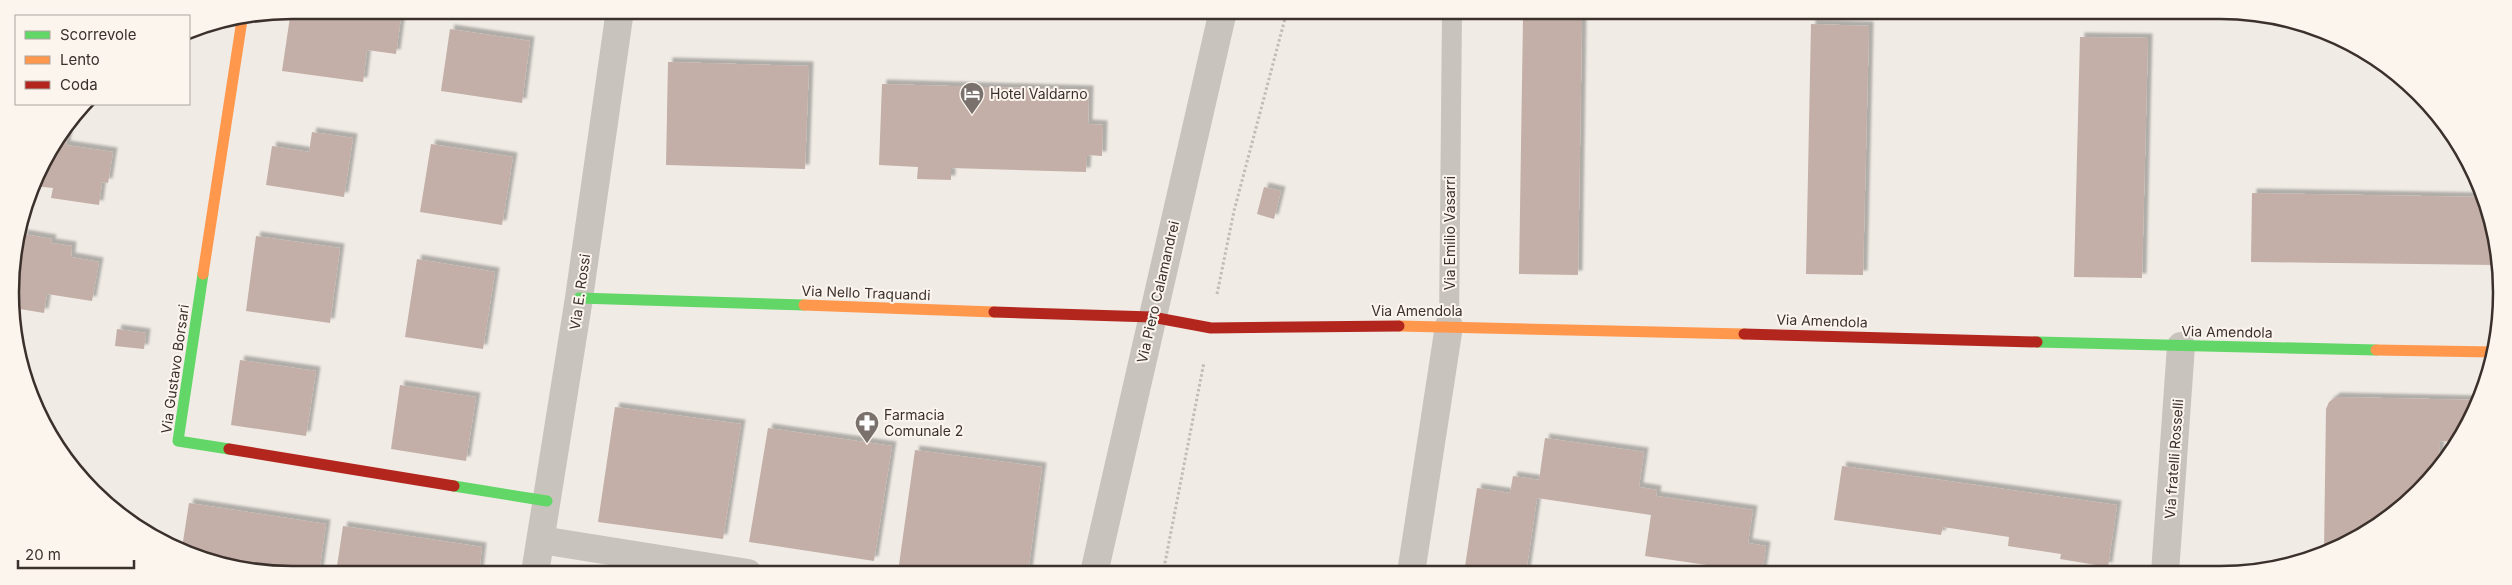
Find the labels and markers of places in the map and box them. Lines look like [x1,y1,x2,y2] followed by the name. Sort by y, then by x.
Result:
[959,81,985,115] hotel icon: Hotel Valdarno
[990,85,1088,102] place label: Hotel Valdarno
[884,406,963,439] place label: Farmacia Comunale 2
[854,410,880,444] pharmacy icon: Farmacia Comunale 2

